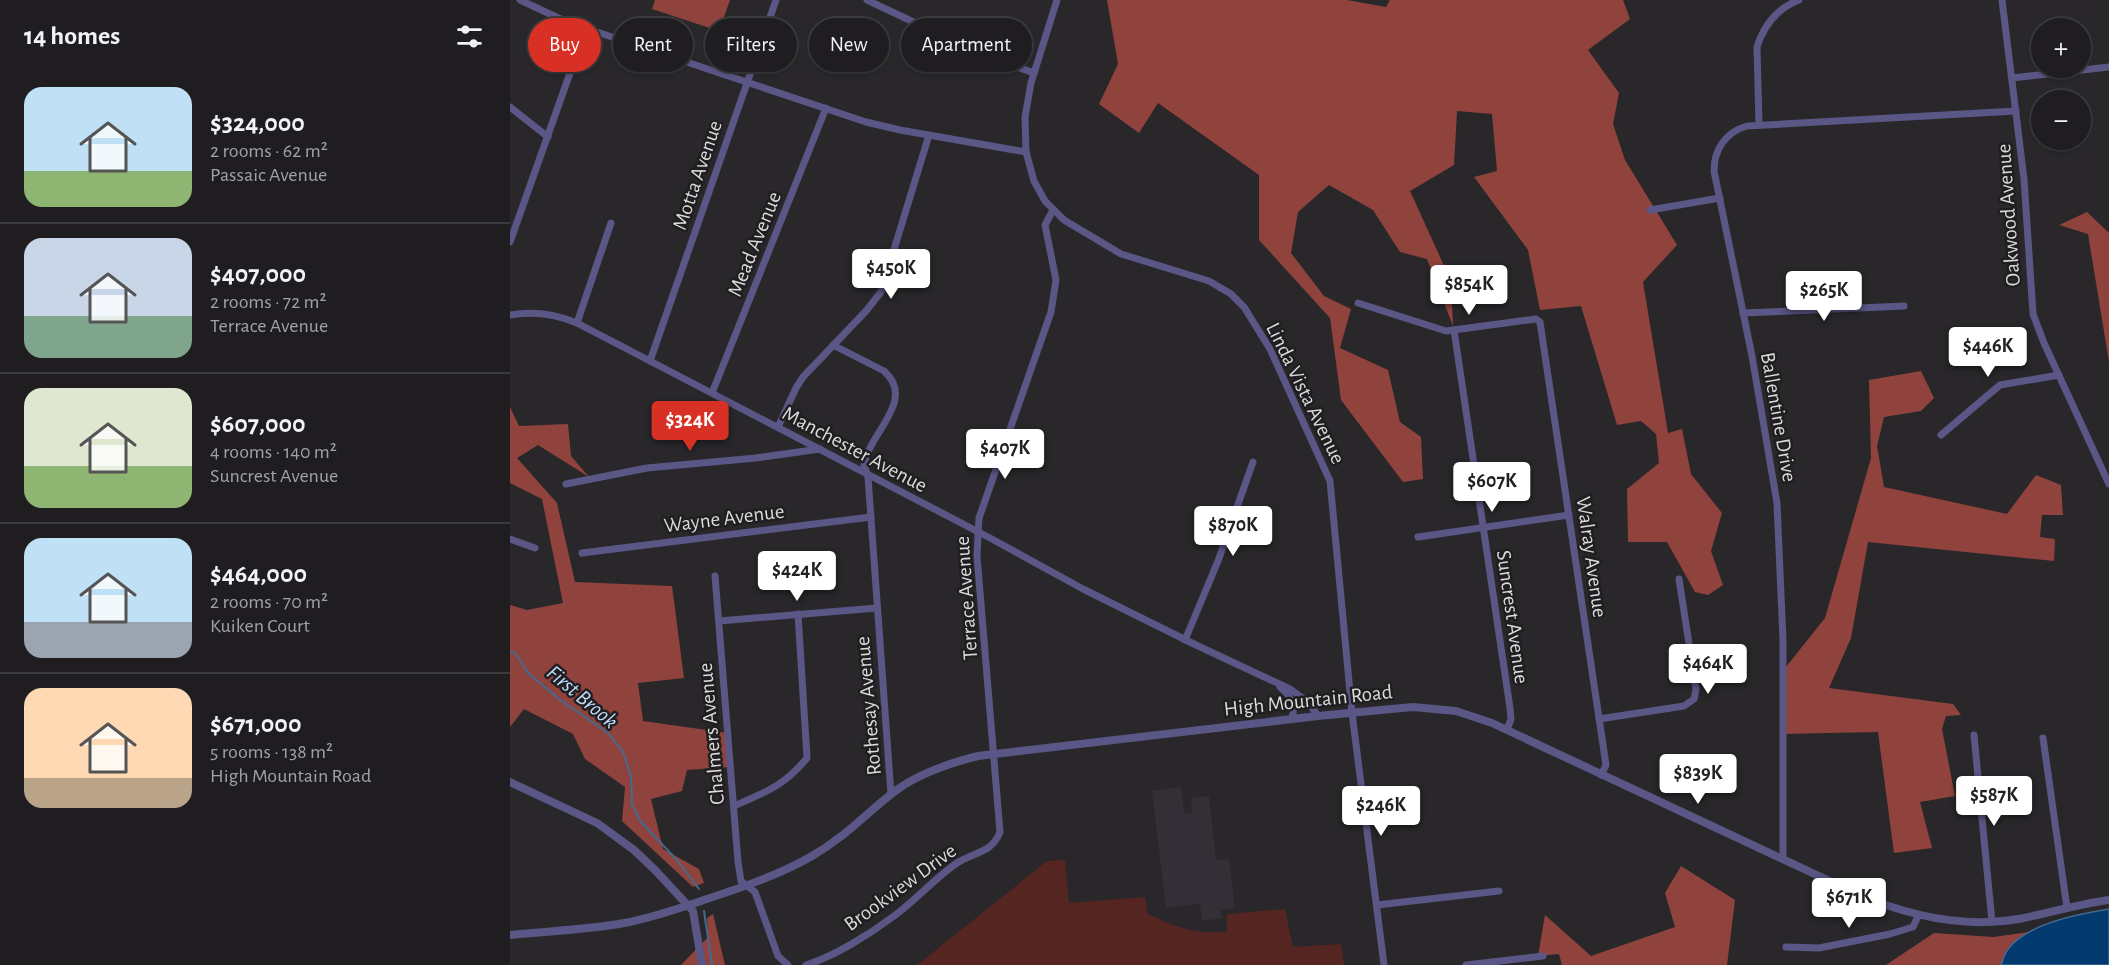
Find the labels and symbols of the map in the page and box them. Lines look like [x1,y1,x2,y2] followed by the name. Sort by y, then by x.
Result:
[669,118,726,233] street label: Motta Avenue
[1993,143,2024,287] street label: Oakwood Avenue
[724,189,785,300] street label: Mead Avenue
[849,249,933,300] pin: $450K
[1427,265,1511,316] pin: $854K
[1782,271,1866,322] pin: $265K
[1262,319,1349,467] street label: Linda Vista Avenue
[1946,327,2030,378] pin: $446K
[1757,351,1800,484] street label: Ballentine Drive
[648,401,732,452] pin: $324K
[779,402,931,496] street label: Manchester Avenue
[963,429,1047,480] pin: $407K
[1450,462,1534,513] pin: $607K
[1573,495,1610,619] street label: Walray Avenue
[663,501,785,536] street label: Wayne Avenue
[1191,506,1275,557] pin: $870K
[952,535,981,661] street label: Terrace Avenue
[1493,549,1532,685] street label: Suncrest Avenue
[755,551,839,602] pin: $424K
[852,636,885,776] street label: Rothesay Avenue
[1666,644,1750,695] pin: $464K
[543,661,622,733] water label: First Brook
[695,662,728,806] street label: Chalmers Avenue
[1223,681,1394,720] street label: High Mountain Road
[1656,754,1740,805] pin: $839K
[1952,776,2036,827] pin: $587K
[1339,786,1423,837] pin: $246K
[840,840,960,935] street label: Brookview Drive
[1807,878,1891,929] pin: $671K

